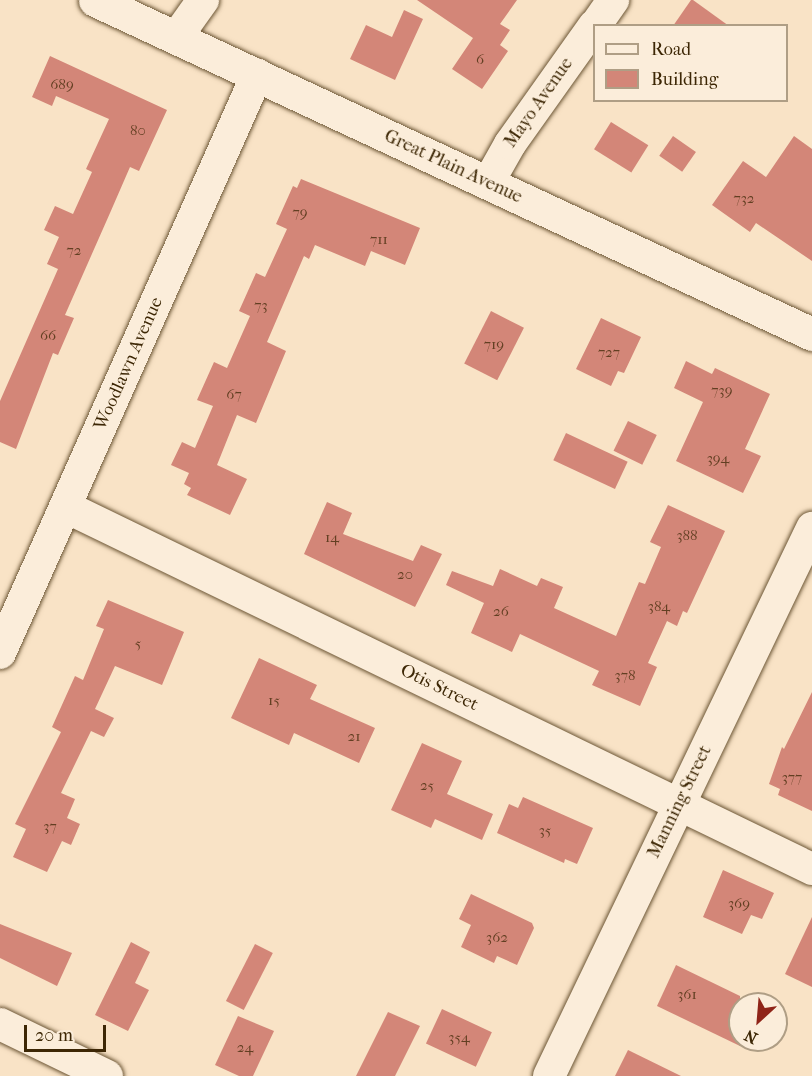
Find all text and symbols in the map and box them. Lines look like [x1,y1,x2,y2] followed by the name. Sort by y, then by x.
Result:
[593,24,788,102] legend
[651,39,691,60] text: Road
[476,51,484,69] house number: 6
[500,54,578,152] street label: Mayo Avenue
[651,69,718,90] text: Building
[50,76,74,94] house number: 689
[130,122,146,140] house number: 80
[381,126,525,208] street label: Great Plain Avenue
[733,190,755,208] house number: 732
[292,204,308,222] house number: 79
[370,231,388,249] house number: 711
[67,242,81,260] house number: 72
[90,294,168,434] street label: Woodlawn Avenue
[254,297,268,315] house number: 73
[40,327,56,345] house number: 66
[484,336,504,354] house number: 719
[598,344,620,362] house number: 727
[711,382,733,400] house number: 739
[226,386,242,404] house number: 67
[707,450,729,468] house number: 394
[676,527,698,545] house number: 388
[325,529,339,547] house number: 14
[397,566,413,584] house number: 20
[648,598,670,616] house number: 384
[493,603,509,621] house number: 26
[135,635,141,653] house number: 5
[397,660,481,716] street label: Otis Street
[615,667,635,685] house number: 378
[268,692,280,710] house number: 15
[347,728,361,746] house number: 21
[643,742,717,862] street label: Manning Street
[782,769,802,787] house number: 377
[420,777,434,795] house number: 25
[43,818,57,836] house number: 37
[539,822,551,840] house number: 35
[728,895,750,913] house number: 369
[486,929,508,947] house number: 362
[677,986,697,1004] house number: 361
[728,992,788,1052] north arrow
[27,1013,110,1051] scale bar
[35,1025,73,1046] text: 20 m
[741,1026,760,1048] text: N
[448,1029,470,1047] house number: 354
[237,1039,253,1057] house number: 24

